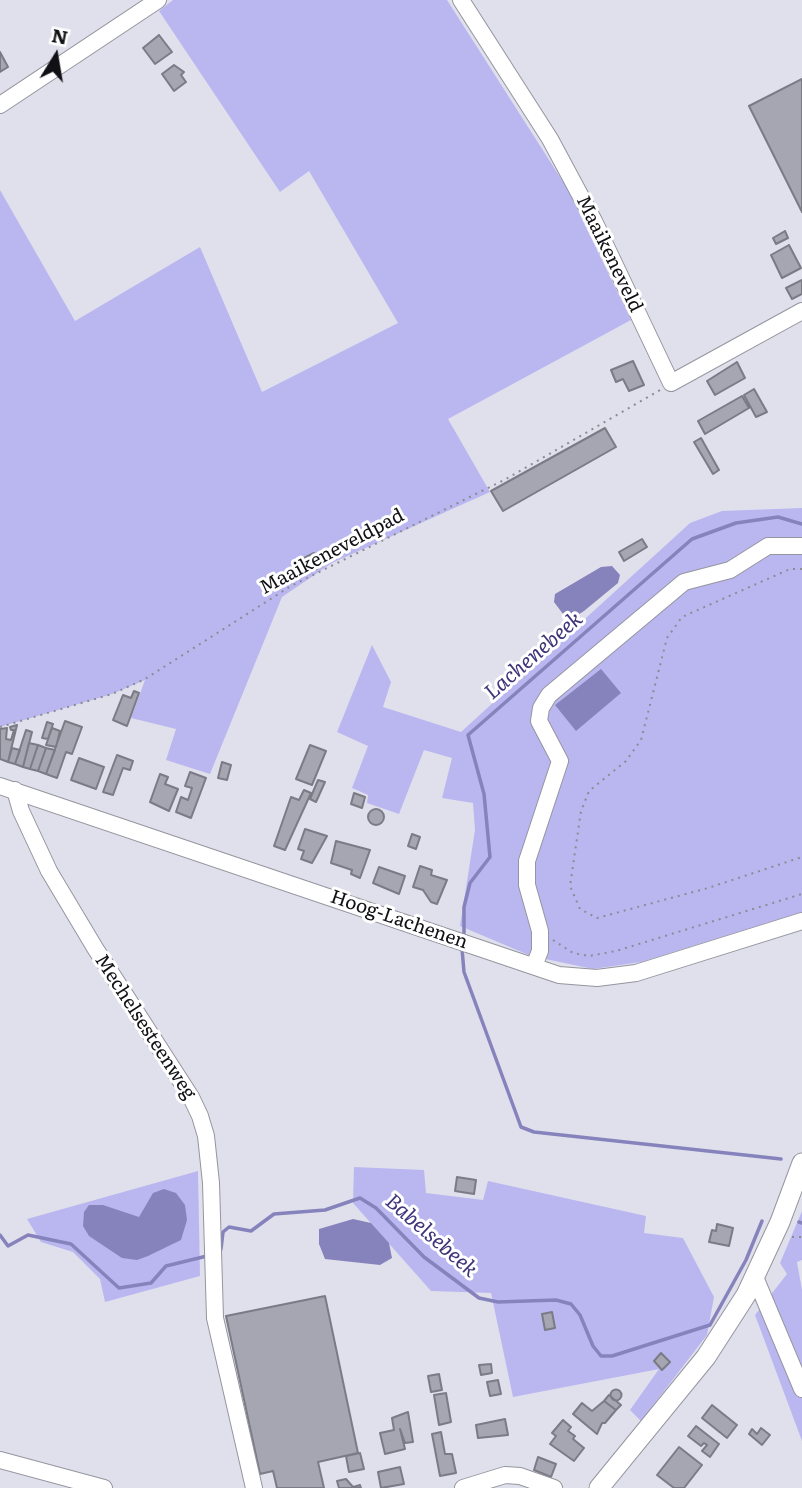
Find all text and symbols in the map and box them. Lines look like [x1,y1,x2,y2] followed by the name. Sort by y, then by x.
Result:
[49,20,71,51] text: N
[21,21,91,91] north arrow
[571,192,647,316] street label: Maaikeneveld
[256,504,408,600] street label: Maaikeneveldpad
[480,607,588,705] water label: Lachenebeek
[327,886,471,954] street label: Hoog-Lachenen
[90,950,200,1104] street label: Mechelsesteenweg
[380,1189,482,1283] water label: Babelsebeek

